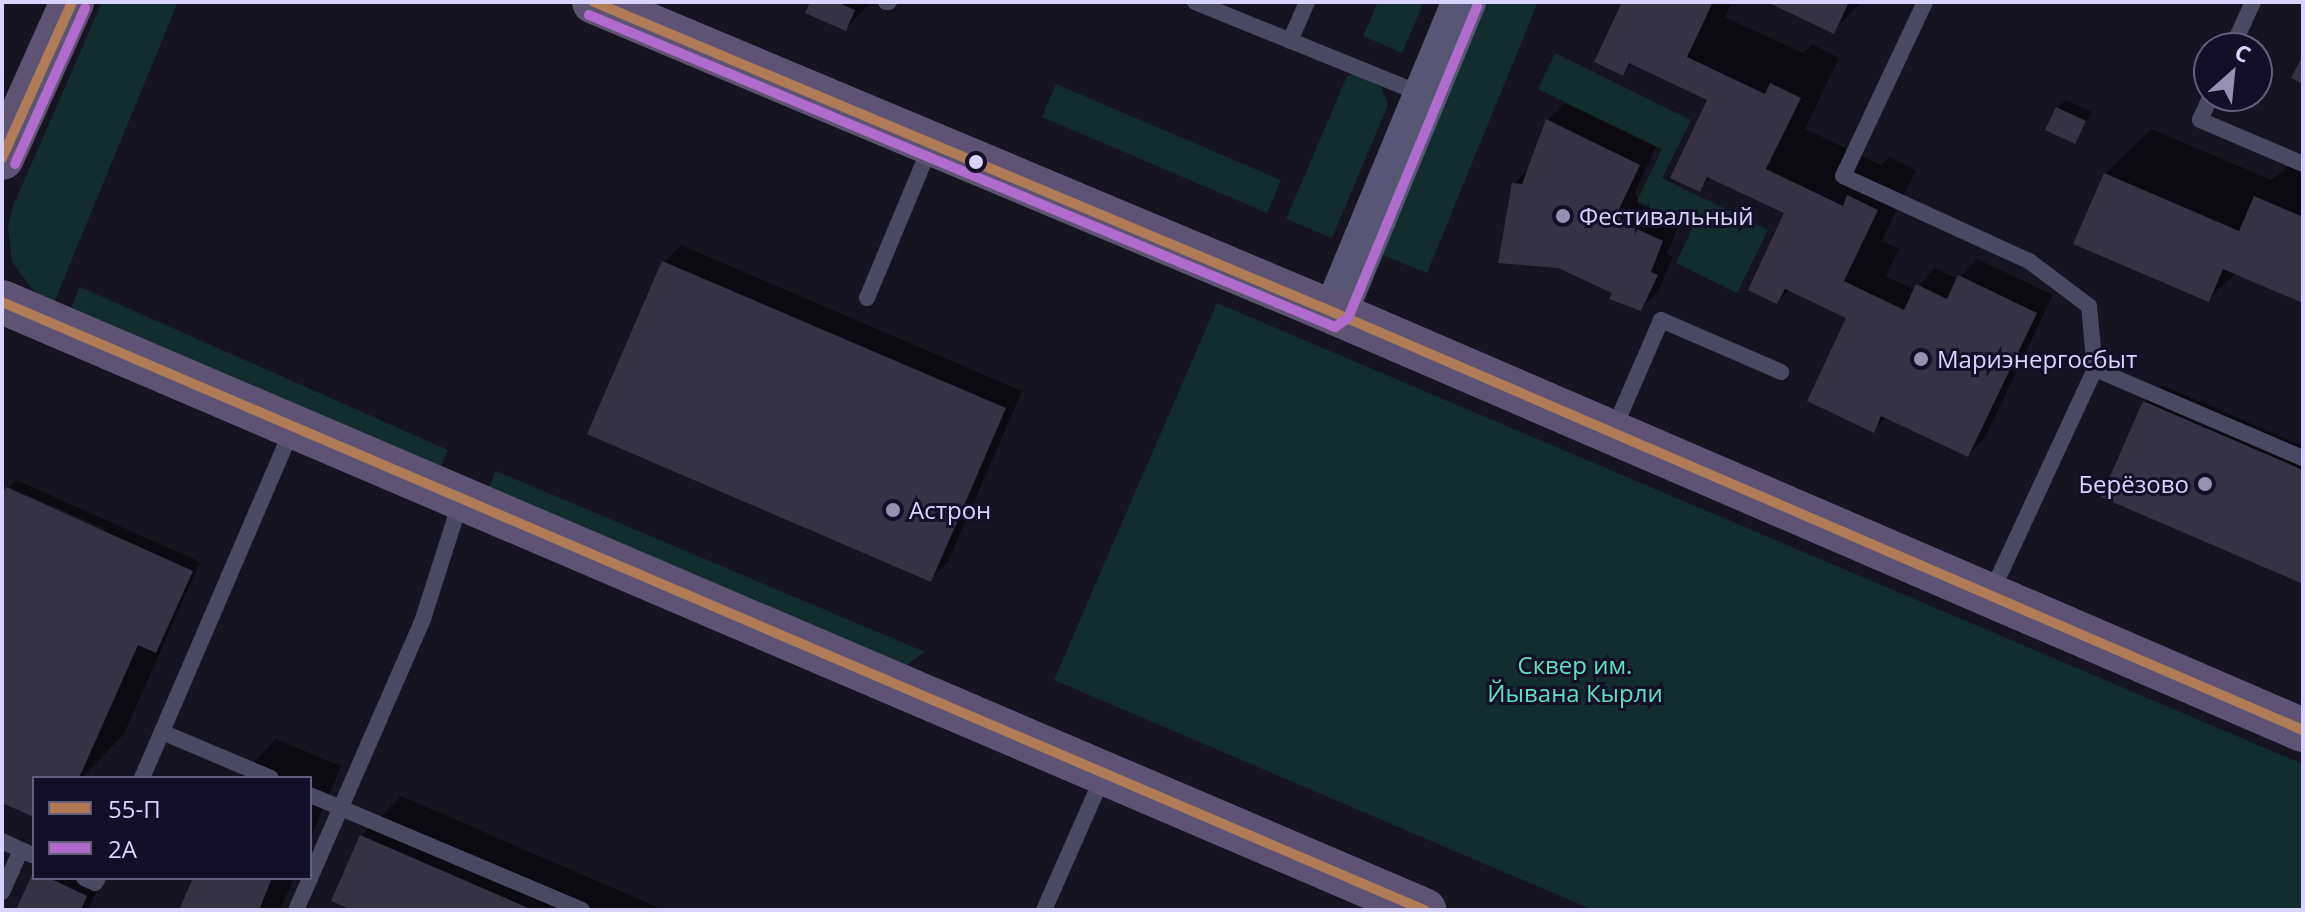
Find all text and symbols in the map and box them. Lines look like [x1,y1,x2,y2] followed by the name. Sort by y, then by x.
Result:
[2193,32,2273,112] north arrow
[2230,36,2256,69] text: С
[968,154,984,170] unlabelled marker
[1579,202,1754,230] place label: Фестивальный
[1554,207,1572,225] marker: Фестивальный
[1937,345,2137,373] place label: Мариэнергосбыт
[1912,350,1930,368] marker: Мариэнергосбыт
[2078,470,2189,498] place label: Берёзово
[2196,475,2214,493] marker: Берёзово
[909,496,991,524] place label: Астрон
[884,501,902,519] marker: Астрон
[1487,651,1663,707] park label: Сквер им. Йывана Кырли
[32,776,312,880] legend
[108,792,161,825] text: 55-П
[108,832,137,865] text: 2А

